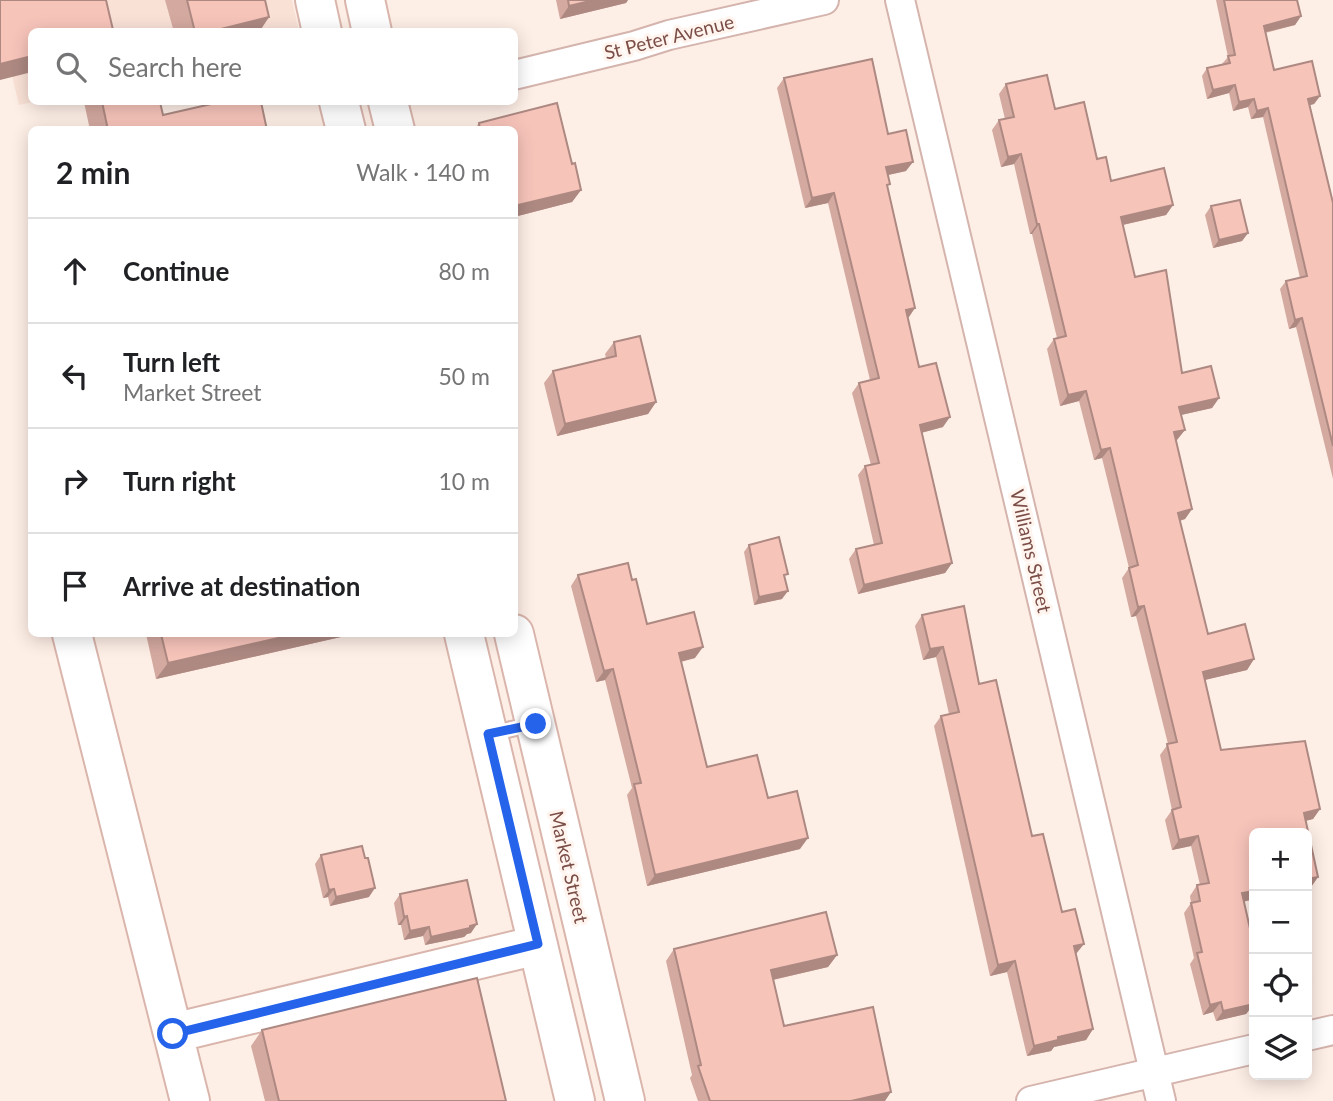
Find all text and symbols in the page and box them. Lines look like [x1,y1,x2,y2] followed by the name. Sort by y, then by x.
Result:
[602,9,736,64] street label: St Peter Avenue
[28,28,518,105] search box
[52,48,90,86] icon: search
[108,51,242,83] text: Search here
[56,154,130,190] text: 2 min
[356,158,490,186] text: Walk · 140 m
[56,252,94,290] icon: ahead
[123,255,229,287] text: Continue
[439,257,490,285] text: 80 m
[123,346,220,378] text: Turn left
[56,357,94,395] icon: left
[439,362,490,390] text: 50 m
[123,378,262,406] text: Market Street
[56,462,94,500] icon: right
[123,465,236,497] text: Turn right
[439,467,490,495] text: 10 m
[1006,487,1057,615] street label: Williams Street
[56,567,94,605] icon: arrive
[123,570,360,602] text: Arrive at destination
[520,708,551,739] route end
[545,809,594,925] street label: Market Street
[1249,828,1312,1080] map controls
[1249,828,1312,891] button: +
[1249,891,1312,954] button: −
[1249,954,1312,1017] button: locate
[1249,1017,1312,1080] button: layers
[157,1018,188,1049] route start

